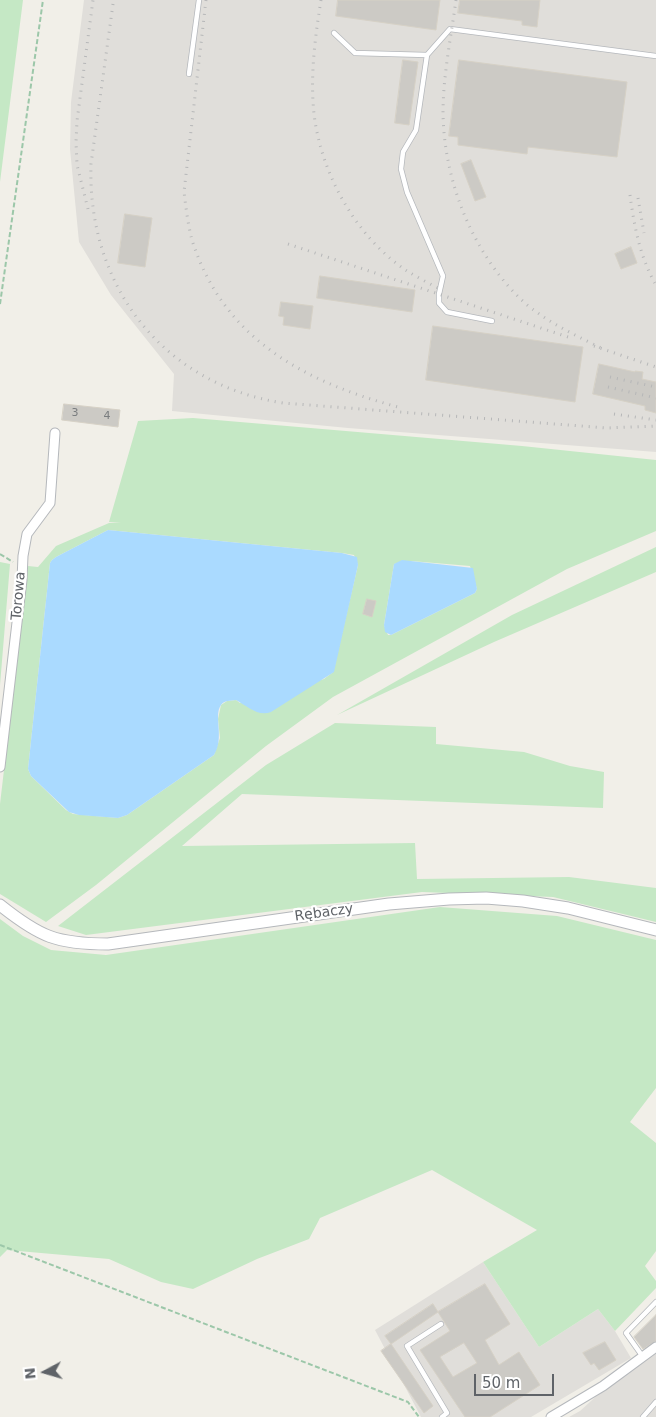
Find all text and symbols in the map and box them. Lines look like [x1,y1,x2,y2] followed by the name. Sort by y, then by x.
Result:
[72,406,78,420] house number: 3
[104,409,110,423] house number: 4
[9,571,29,621] street label: Torowa
[294,901,354,925] street label: Rębaczy
[20,1347,70,1397] north arrow
[476,1364,556,1396] scale bar
[22,1367,39,1380] text: N
[482,1374,520,1392] text: 50 m

